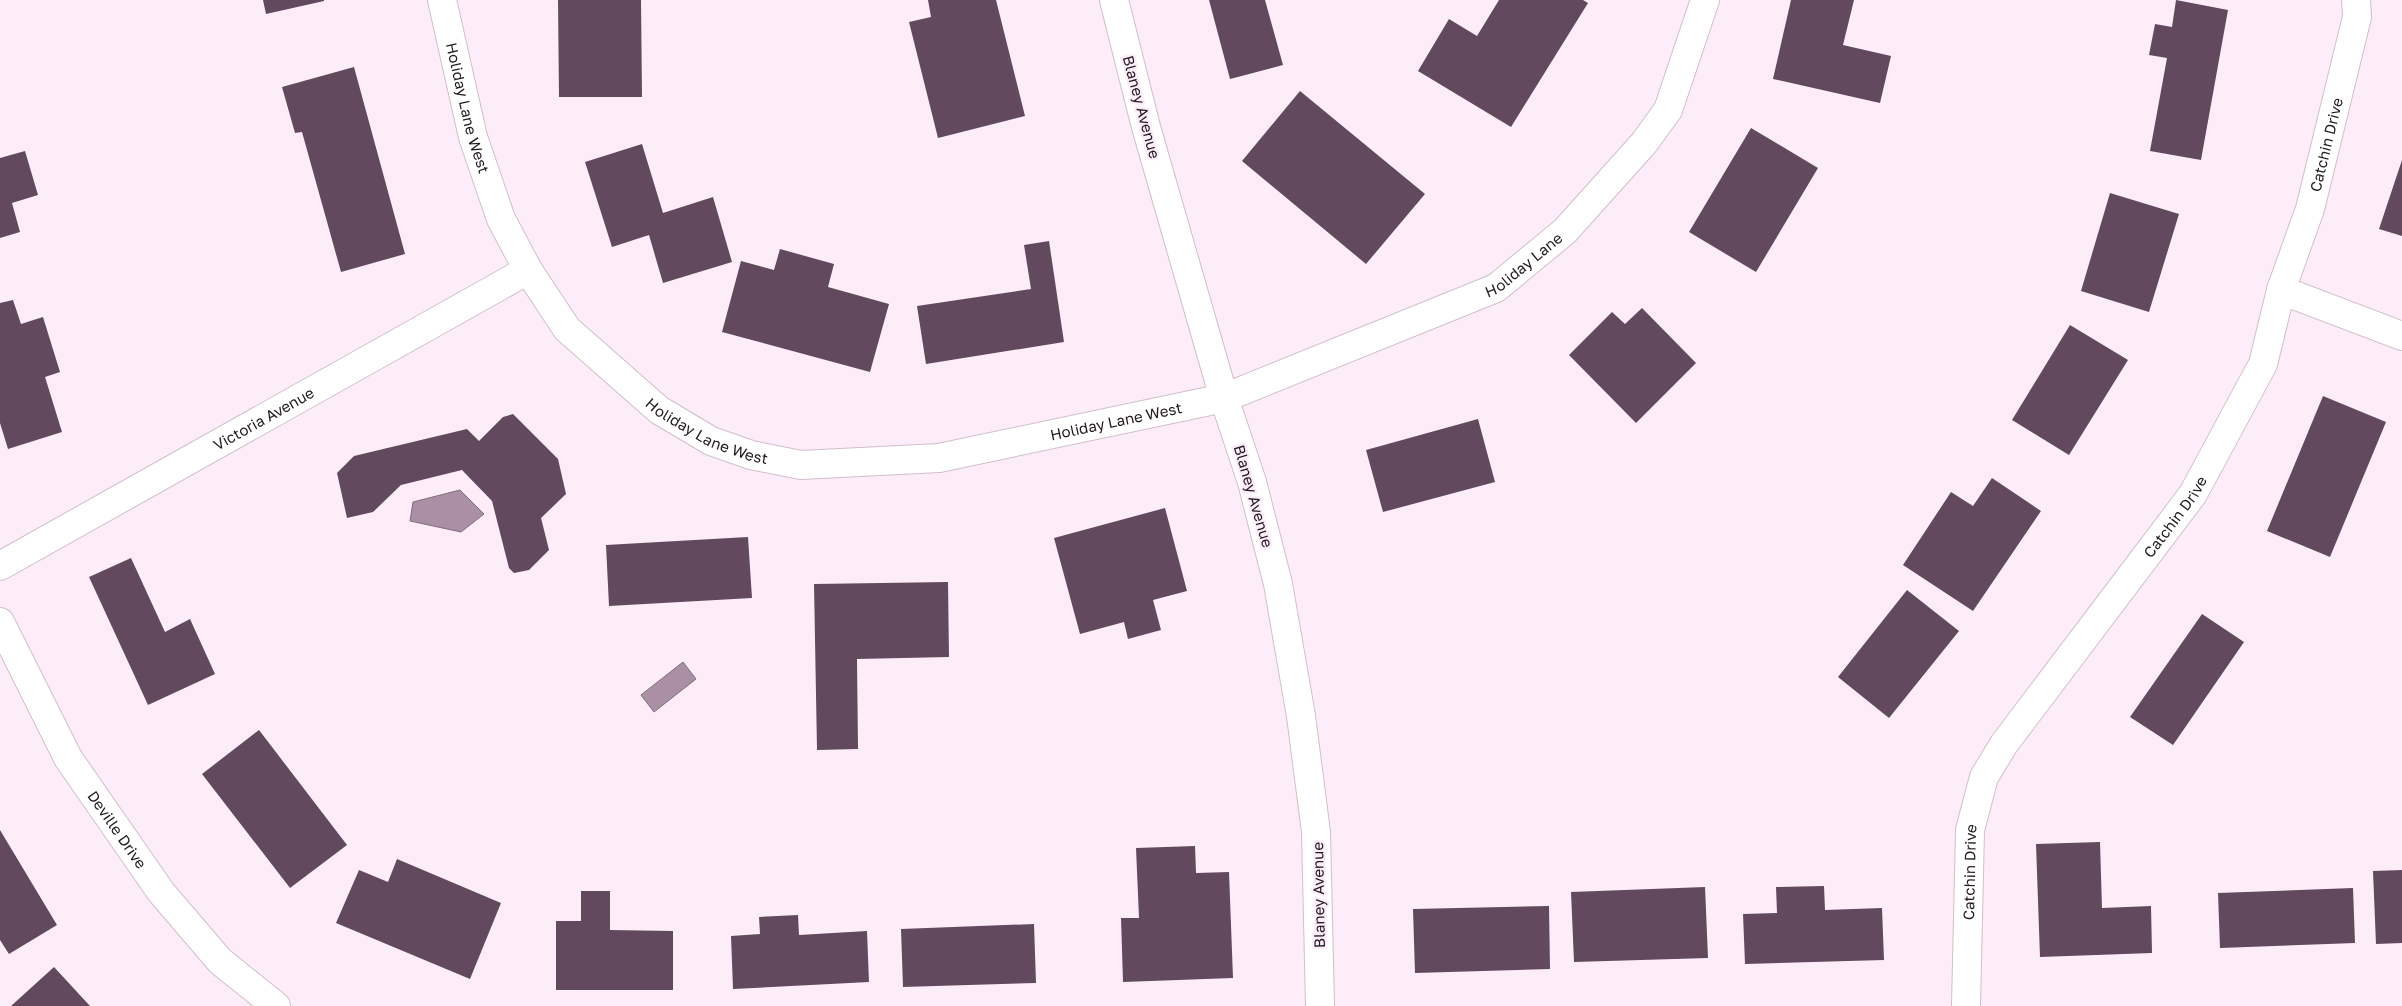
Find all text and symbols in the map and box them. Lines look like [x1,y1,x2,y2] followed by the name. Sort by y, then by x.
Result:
[443,41,494,176] street label: Holiday Lane West
[1120,53,1164,161] street label: Blaney Avenue
[2306,95,2346,193] street label: Catchin Drive
[1482,228,1566,301] street label: Holiday Lane
[210,383,317,454] street label: Victoria Avenue
[642,394,770,467] street label: Holiday Lane West
[1048,398,1183,443] street label: Holiday Lane West
[1231,443,1277,550] street label: Blaney Avenue
[2139,473,2210,561] street label: Catchin Drive
[84,787,151,872] street label: Deville Drive
[1959,822,1980,920] street label: Catchin Drive
[1308,842,1328,948] street label: Blaney Avenue

